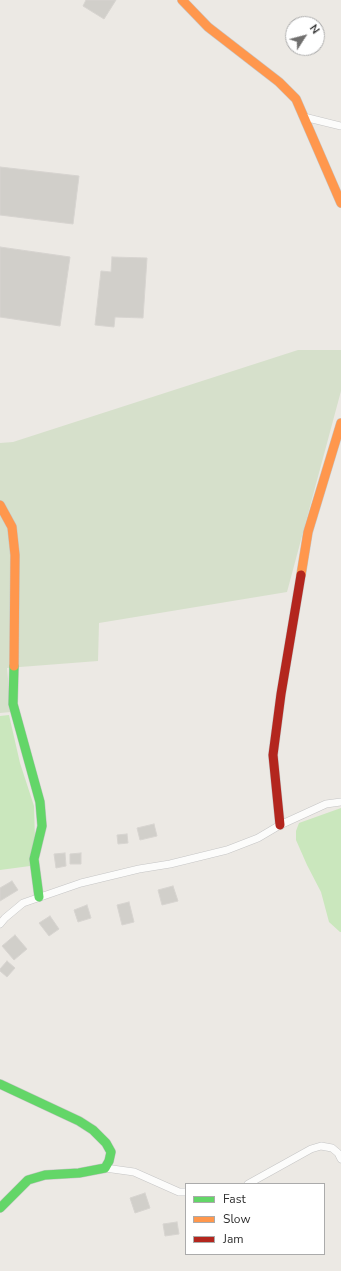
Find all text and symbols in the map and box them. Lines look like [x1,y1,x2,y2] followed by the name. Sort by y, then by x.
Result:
[285,16,325,56] north arrow
[306,21,323,37] text: N
[185,1183,325,1255] legend
[223,1191,246,1207] text: Fast
[223,1211,251,1227] text: Slow
[223,1231,244,1247] text: Jam

